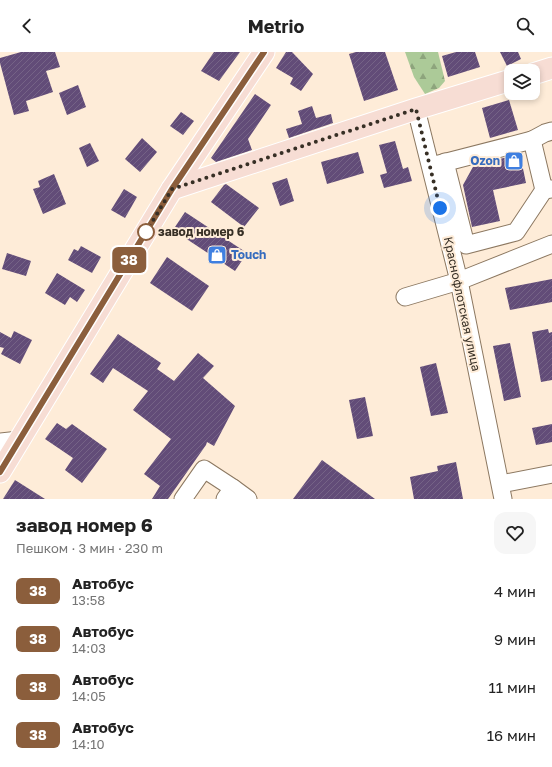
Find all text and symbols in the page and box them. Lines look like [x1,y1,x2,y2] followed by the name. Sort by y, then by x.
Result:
[16,15,38,37] icon: back
[248,15,304,37] text: Metrio
[514,15,536,37] icon: search
[504,64,540,100] map controls
[504,64,540,100] button: layers
[503,150,525,172] shop icon: Ozon
[470,153,500,168] place label: Ozon
[430,198,450,218] your location
[137,223,155,241] marker: завод номер 6
[158,224,245,239] place label: завод номер 6
[441,235,484,373] street label: Краснофлотская улица
[206,244,228,266] shop icon: Touch
[111,247,147,273] line badge: 38
[231,247,266,262] place label: Touch
[120,251,138,268] text: 38
[494,512,536,554] button: heart
[16,513,153,536] text: завод номер 6
[16,540,163,556] text: Пешком · 3 мин · 230 m
[72,574,134,592] text: Автобус
[29,582,47,599] text: 38
[494,582,536,600] text: 4 мин
[72,592,105,608] text: 13:58
[72,622,134,640] text: Автобус
[29,630,47,647] text: 38
[494,630,536,648] text: 9 мин
[72,640,106,656] text: 14:03
[72,670,134,688] text: Автобус
[29,678,47,695] text: 38
[489,678,536,696] text: 11 мин
[72,688,106,704] text: 14:05
[72,718,134,736] text: Автобус
[29,726,47,743] text: 38
[487,726,536,744] text: 16 мин
[72,736,105,752] text: 14:10

